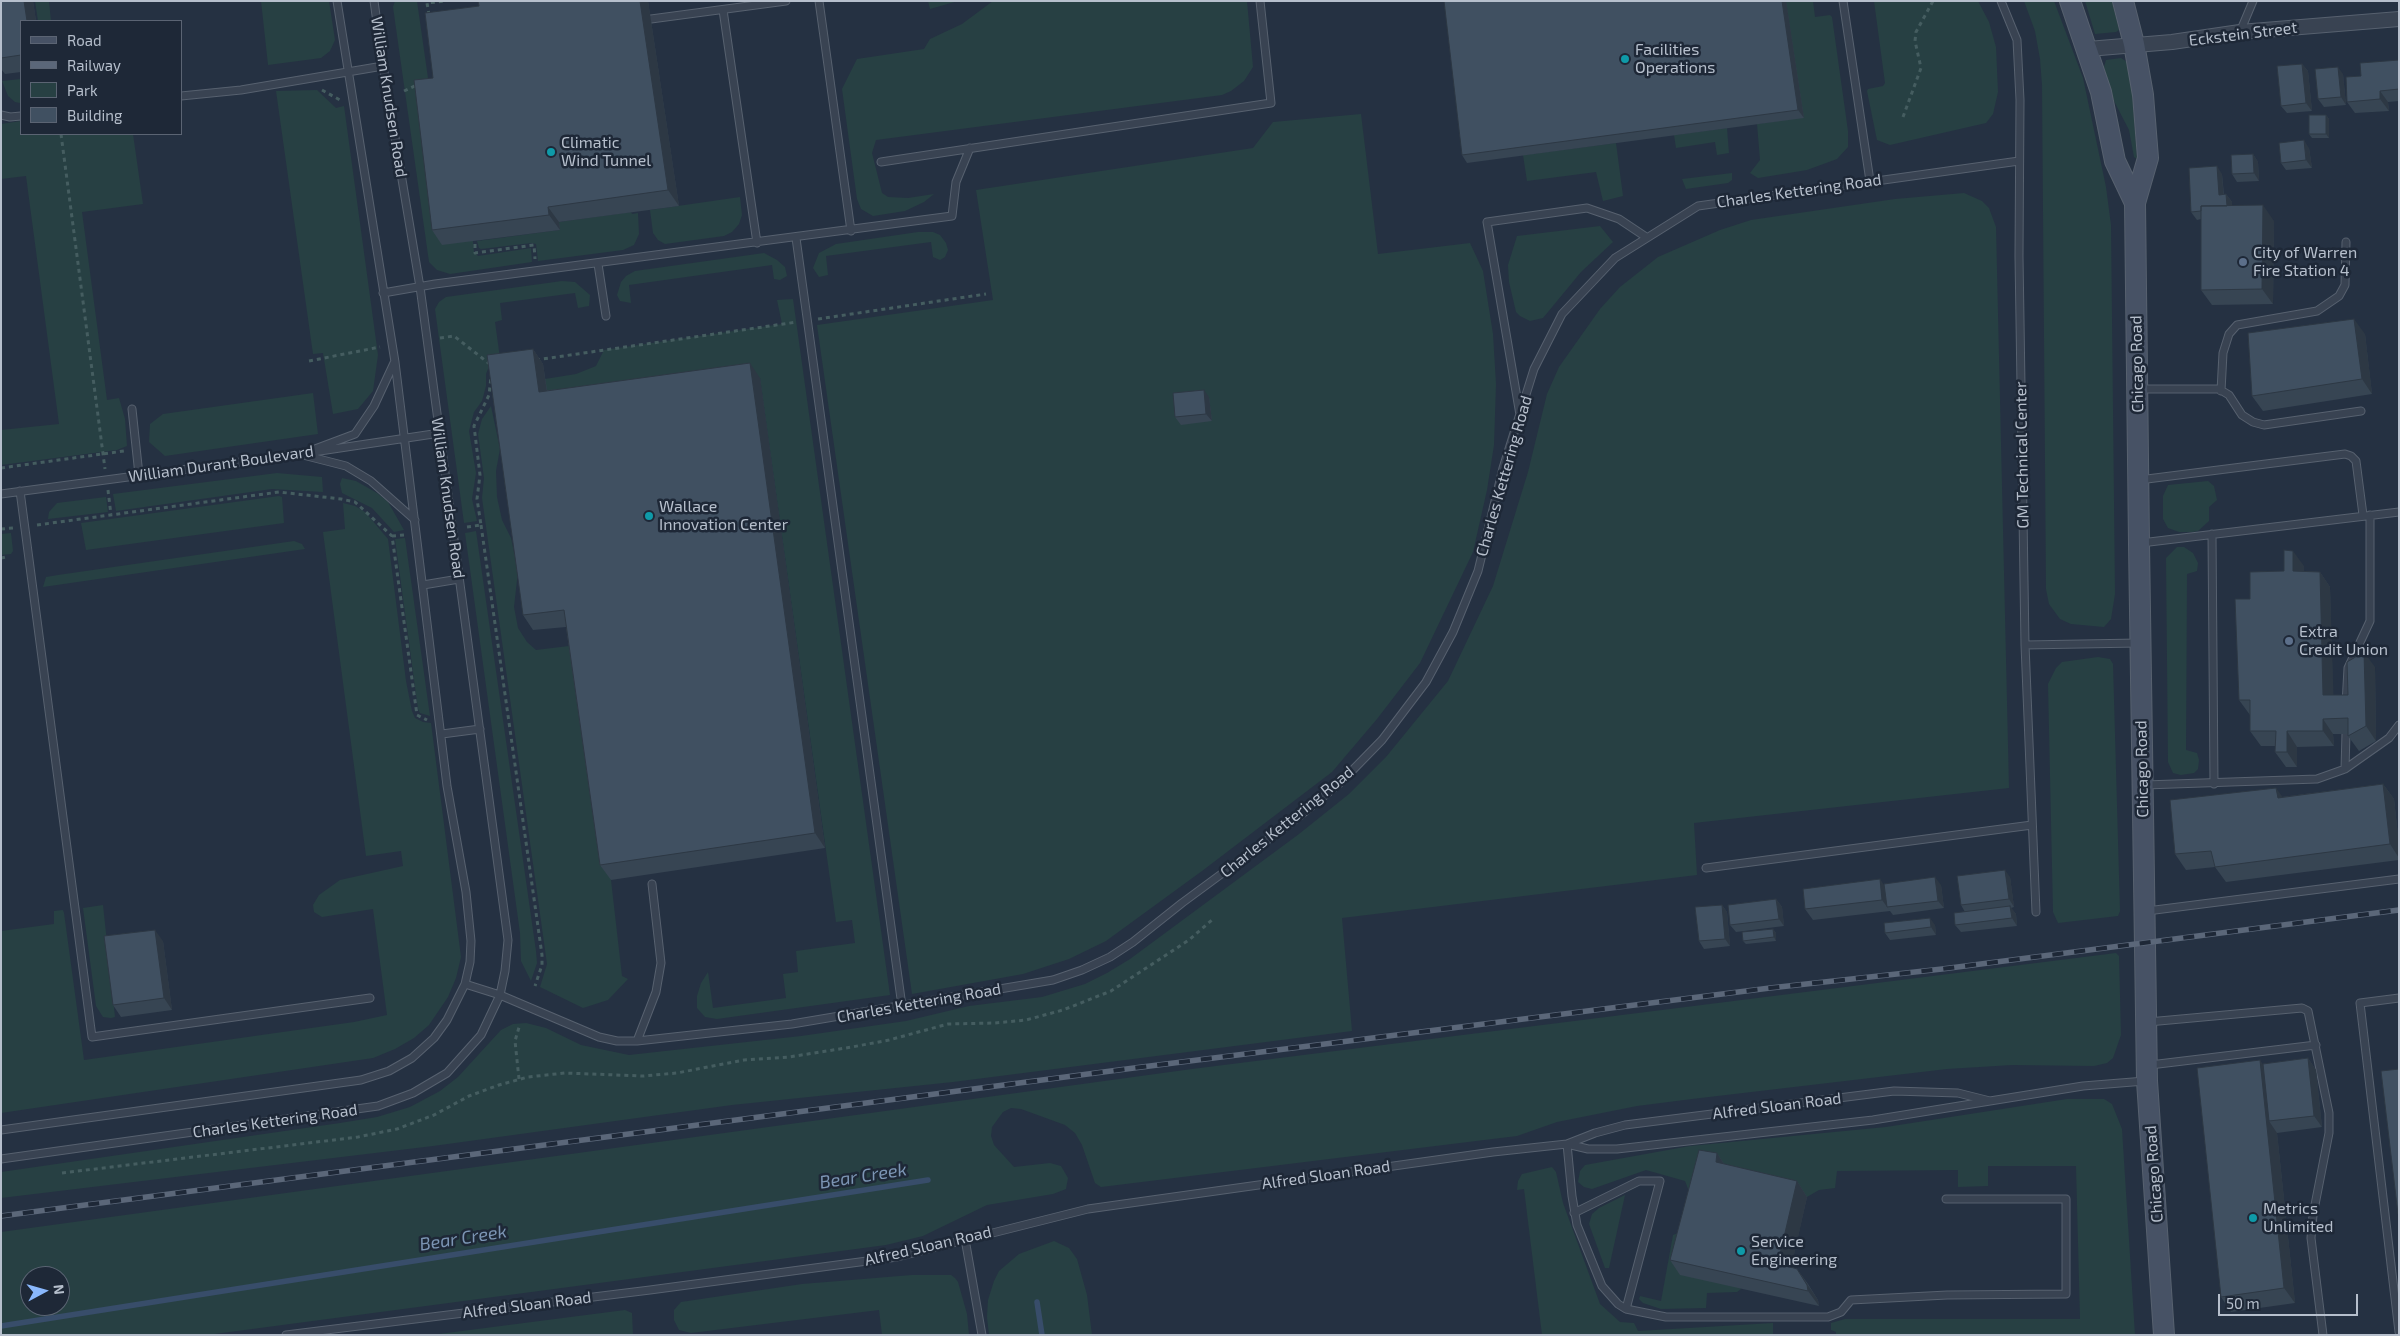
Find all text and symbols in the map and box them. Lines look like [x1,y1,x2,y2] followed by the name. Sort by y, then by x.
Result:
[367,15,411,179] street label: William Knudsen Road
[2188,18,2298,50] street label: Eckstein Street
[20,20,182,135] legend
[67,31,102,49] text: Road
[1635,40,1715,78] place label: Facilities Operations
[1619,53,1631,65] marker: Facilities Operations
[67,56,121,74] text: Railway
[67,81,98,99] text: Park
[67,106,122,124] text: Building
[561,133,651,171] place label: Climatic Wind Tunnel
[545,146,557,158] marker: Climatic Wind Tunnel
[1715,170,1883,212] street label: Charles Kettering Road
[2253,243,2357,281] place label: City of Warren Fire Station 4
[2237,256,2249,268] marker: City of Warren Fire Station 4
[2127,315,2147,413] street label: Chicago Road
[2011,381,2033,529] street label: GM Technical Center
[1472,393,1536,559] street label: Charles Kettering Road
[427,416,469,580] street label: William Knudsen Road
[127,441,315,487] street label: William Durant Boulevard
[659,497,788,535] place label: Wallace Innovation Center
[643,510,655,522] marker: Wallace Innovation Center
[2299,622,2388,660] place label: Extra Credit Union
[2283,635,2295,647] marker: Extra Credit Union
[2132,720,2152,818] street label: Chicago Road
[1216,762,1358,882] street label: Charles Kettering Road
[835,979,1003,1027] street label: Charles Kettering Road
[1712,1089,1842,1123] street label: Alfred Sloan Road
[191,1100,359,1142] street label: Charles Kettering Road
[2141,1125,2167,1223] street label: Chicago Road
[1261,1156,1391,1194] street label: Alfred Sloan Road
[818,1158,908,1194] water label: Bear Creek
[2263,1199,2334,1237] place label: Metrics Unlimited
[2247,1212,2259,1224] marker: Metrics Unlimited
[418,1220,508,1256] water label: Bear Creek
[863,1222,993,1270] street label: Alfred Sloan Road
[1751,1232,1837,1270] place label: Service Engineering
[1735,1245,1747,1257] marker: Service Engineering
[20,1266,70,1316] north arrow
[50,1284,68,1295] text: N
[2220,1284,2360,1316] scale bar
[462,1288,592,1322] street label: Alfred Sloan Road
[2226,1294,2260,1312] text: 50 m

